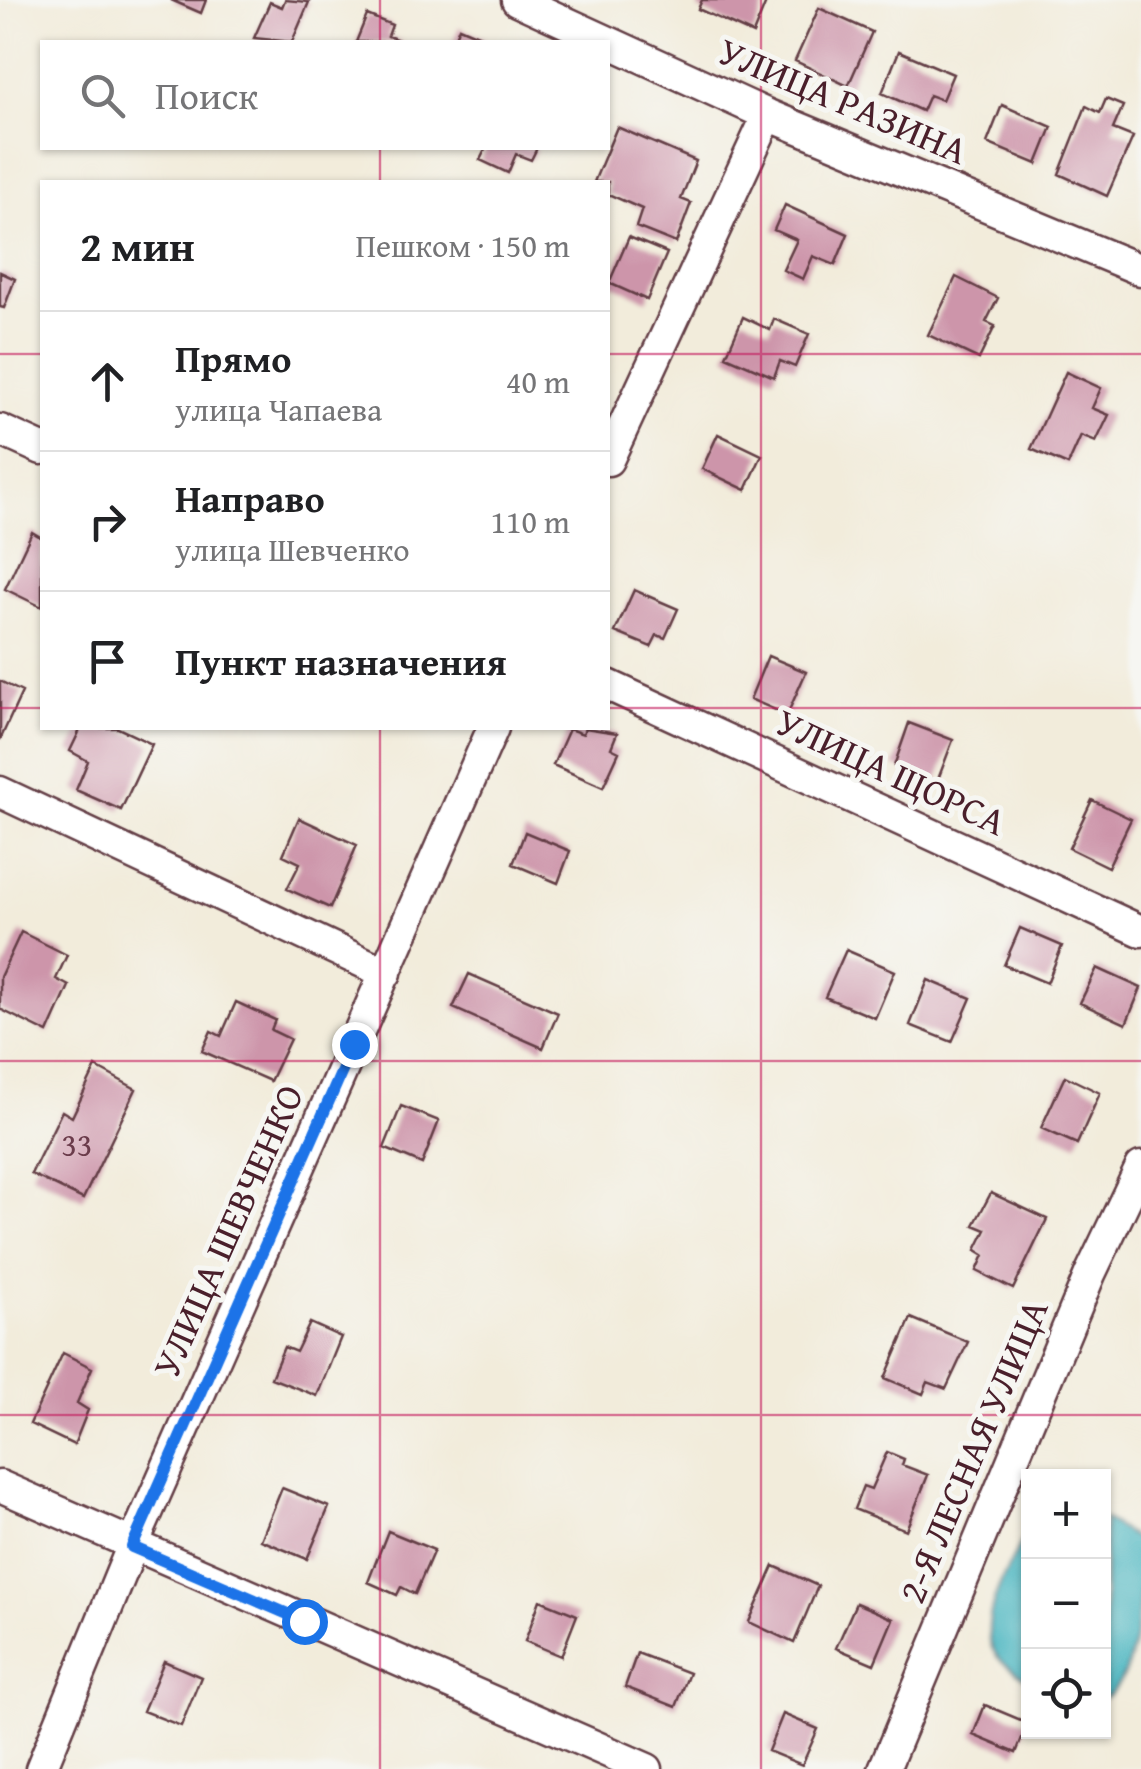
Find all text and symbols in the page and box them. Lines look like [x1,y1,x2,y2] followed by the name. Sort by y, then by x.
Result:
[710,22,977,178] street label: УЛИЦА РАЗИНА
[40,40,610,150] search box
[155,67,258,123] text: Поиск
[75,68,130,123] icon: search
[80,215,195,276] text: 2 мин
[355,222,570,269] text: Пешком · 150 m
[175,330,291,386] text: Прямо
[80,354,135,409] icon: ahead
[506,358,570,405] text: 40 m
[175,386,382,433] text: улица Чапаева
[175,470,325,526] text: Направо
[80,494,135,549] icon: right
[491,498,570,545] text: 110 m
[175,526,410,573] text: улица Шевченко
[175,633,507,689] text: Пункт назначения
[80,634,135,689] icon: arrive
[767,693,1016,849] street label: УЛИЦА ЩОРСА
[332,1022,378,1068] route end
[137,1075,317,1386] street label: УЛИЦА ШЕВЧЕНКО
[62,1121,92,1168] house number: 33
[883,1290,1061,1611] street label: 2-Я ЛЕСНАЯ УЛИЦА
[1021,1469,1111,1739] map controls
[1021,1469,1111,1559] button: +
[1021,1559,1111,1649] button: −
[282,1599,328,1645] route start
[1021,1649,1111,1739] button: locate

